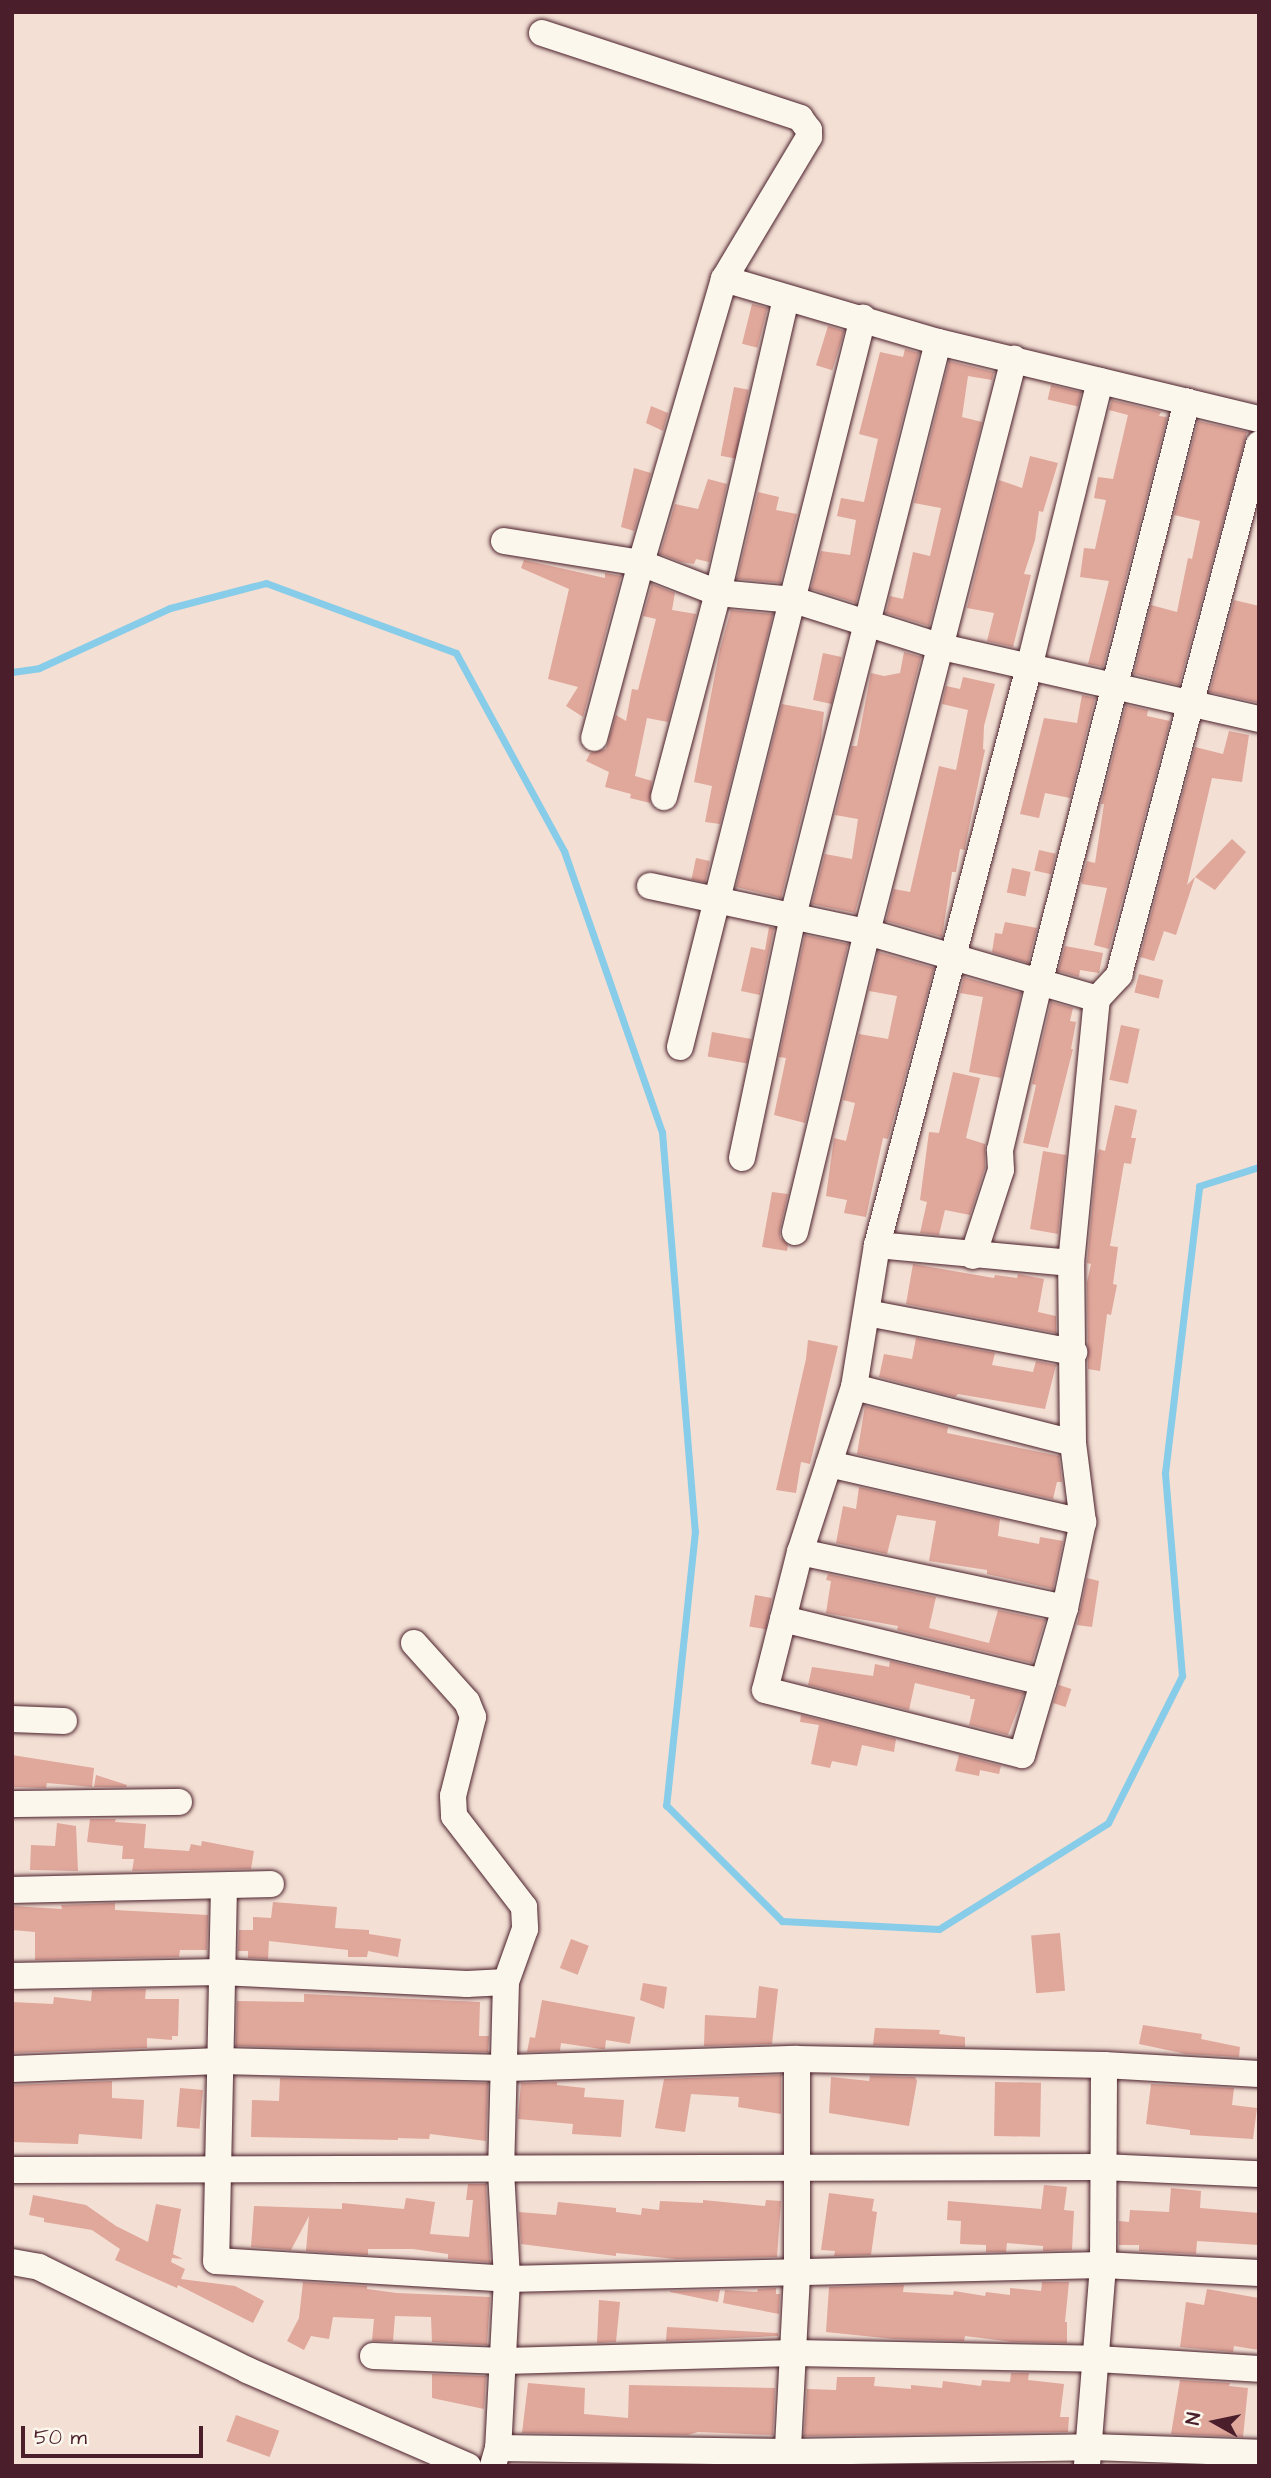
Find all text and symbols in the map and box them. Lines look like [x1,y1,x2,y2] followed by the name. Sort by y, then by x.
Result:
[1180,2387,1250,2457] north arrow
[1179,2411,1208,2427] text: N
[24,2412,206,2456] scale bar
[34,2423,87,2452] text: 50 m

